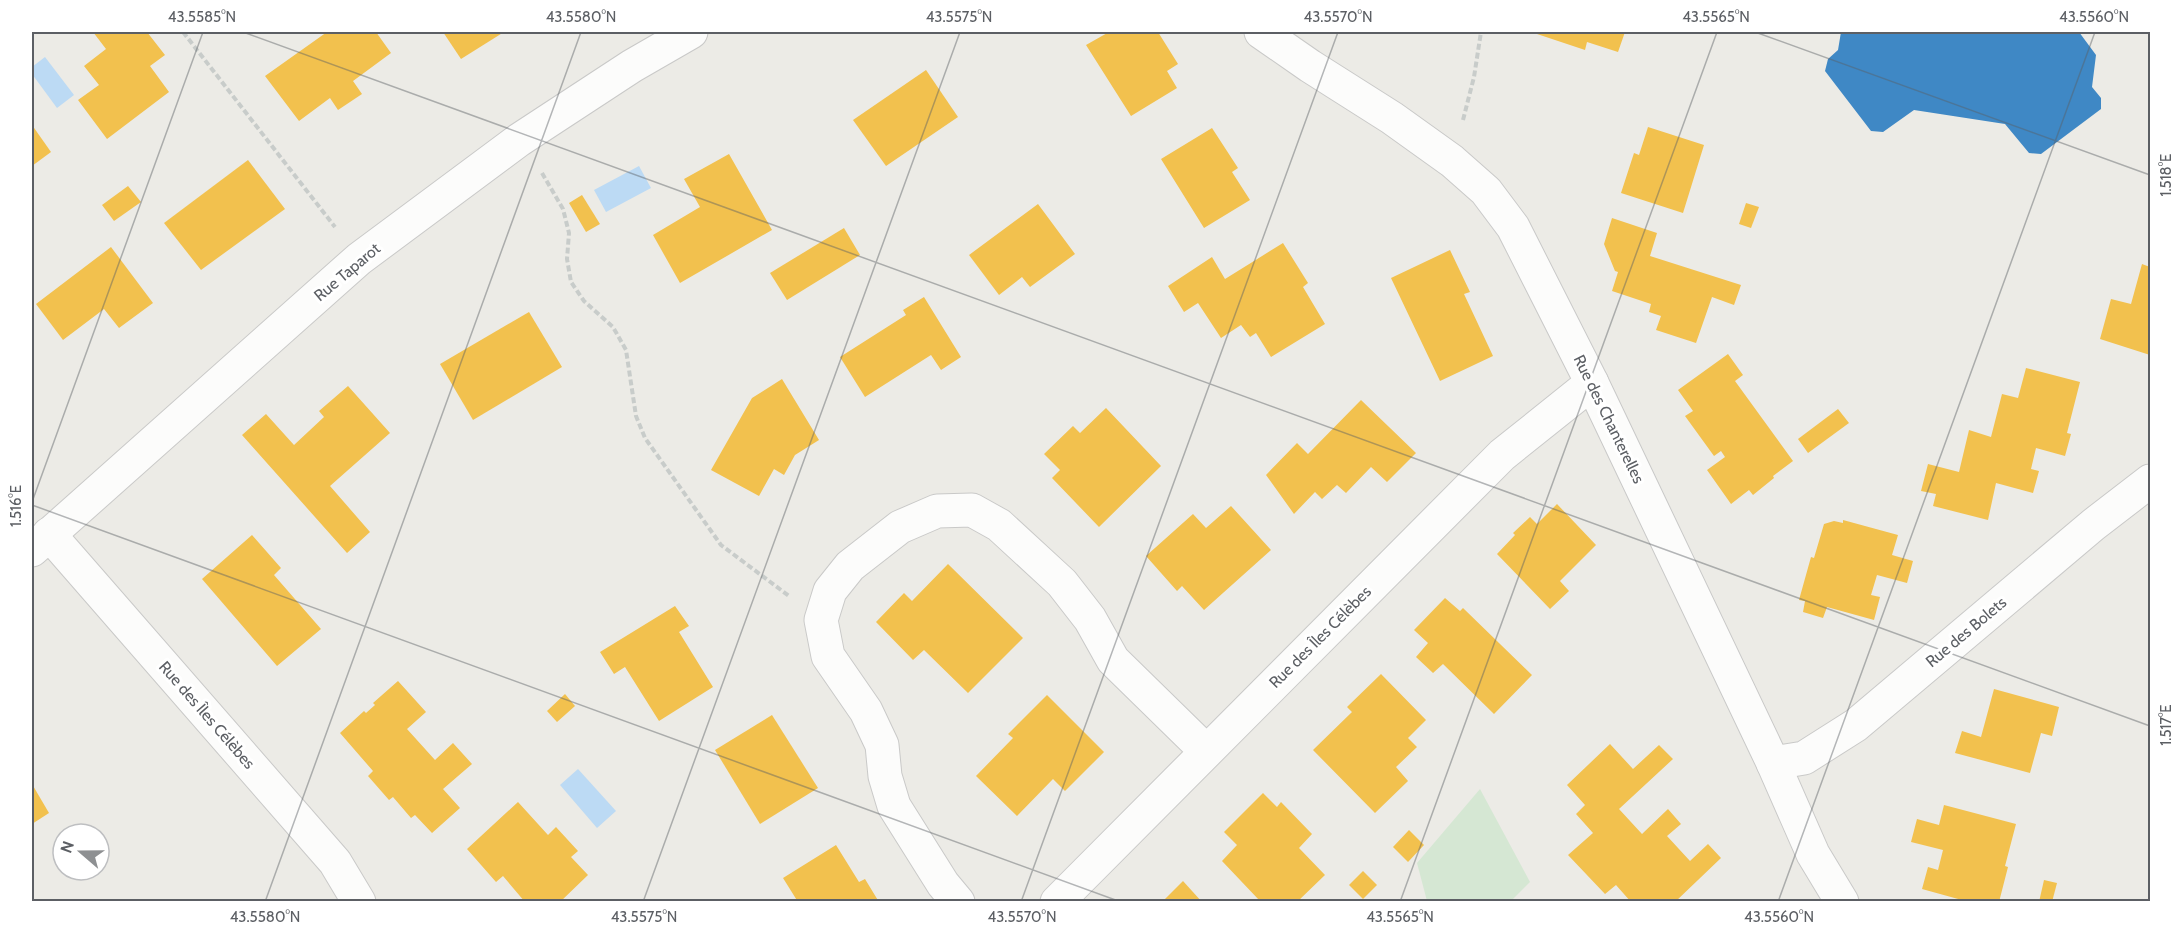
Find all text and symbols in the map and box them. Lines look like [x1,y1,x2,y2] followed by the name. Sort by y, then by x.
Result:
[168,8,236,26] text: 43.5585°N
[546,8,616,26] text: 43.5580°N
[926,8,992,26] text: 43.5575°N
[1304,8,1372,26] text: 43.5570°N
[1682,8,1750,26] text: 43.5565°N
[2059,8,2129,26] text: 43.5560°N
[2157,154,2175,196] text: 1.518°E
[310,238,384,305] street label: Rue Taparot
[1570,352,1649,487] street label: Rue des Chanterelles
[7,485,25,527] text: 1.516°E
[1265,582,1375,692] street label: Rue des Îles Célèbes
[1922,593,2010,671] street label: Rue des Bolets
[155,657,259,773] street label: Rue des Îles Célèbes
[2157,704,2175,746] text: 1.517°E
[51,822,111,882] north arrow
[57,838,78,856] text: N
[230,908,300,926] text: 43.5580°N
[611,908,677,926] text: 43.5575°N
[988,908,1056,926] text: 43.5570°N
[1366,908,1434,926] text: 43.5565°N
[1744,908,1814,926] text: 43.5560°N

